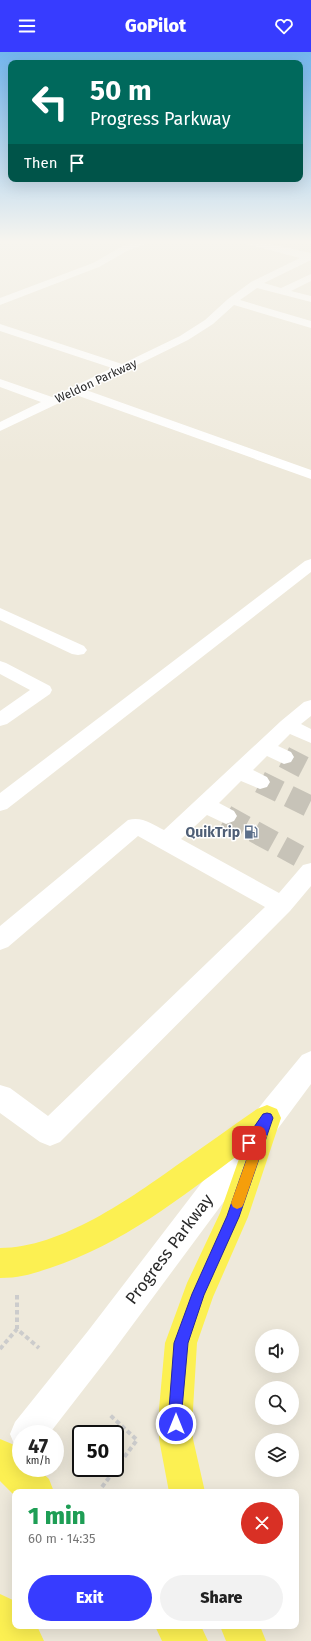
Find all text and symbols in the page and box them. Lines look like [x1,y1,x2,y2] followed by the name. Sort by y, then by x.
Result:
[16,15,38,37] icon: menu
[125,15,186,37] text: GoPilot
[273,15,295,37] icon: heart
[90,74,152,107] text: 50 m
[24,76,76,128] icon: left
[90,108,231,130] text: Progress Parkway
[66,152,88,174] icon: arrive
[24,154,58,172] text: Then
[53,356,139,406] street label: Weldon Parkway
[186,824,240,841] place label: QuikTrip
[243,824,259,840] fuel station icon: QuikTrip
[232,1126,266,1160] pin
[238,1132,260,1154] icon: arrive
[121,1189,218,1309] street label: Progress Parkway
[255,1329,299,1477] map controls
[255,1329,299,1373] button: sound
[255,1381,299,1425] button: search
[155,1403,197,1445] position arrow
[72,1425,124,1477] speed limit sign: 50
[255,1433,299,1477] button: layers
[28,1434,48,1458] text: 47
[26,1455,50,1467] text: km/h
[28,1502,86,1530] text: 1 min
[241,1502,283,1544] button: close
[28,1531,96,1546] text: 60 m · 14:35
[28,1575,152,1621] button: Exit
[160,1575,283,1621] button: Share

